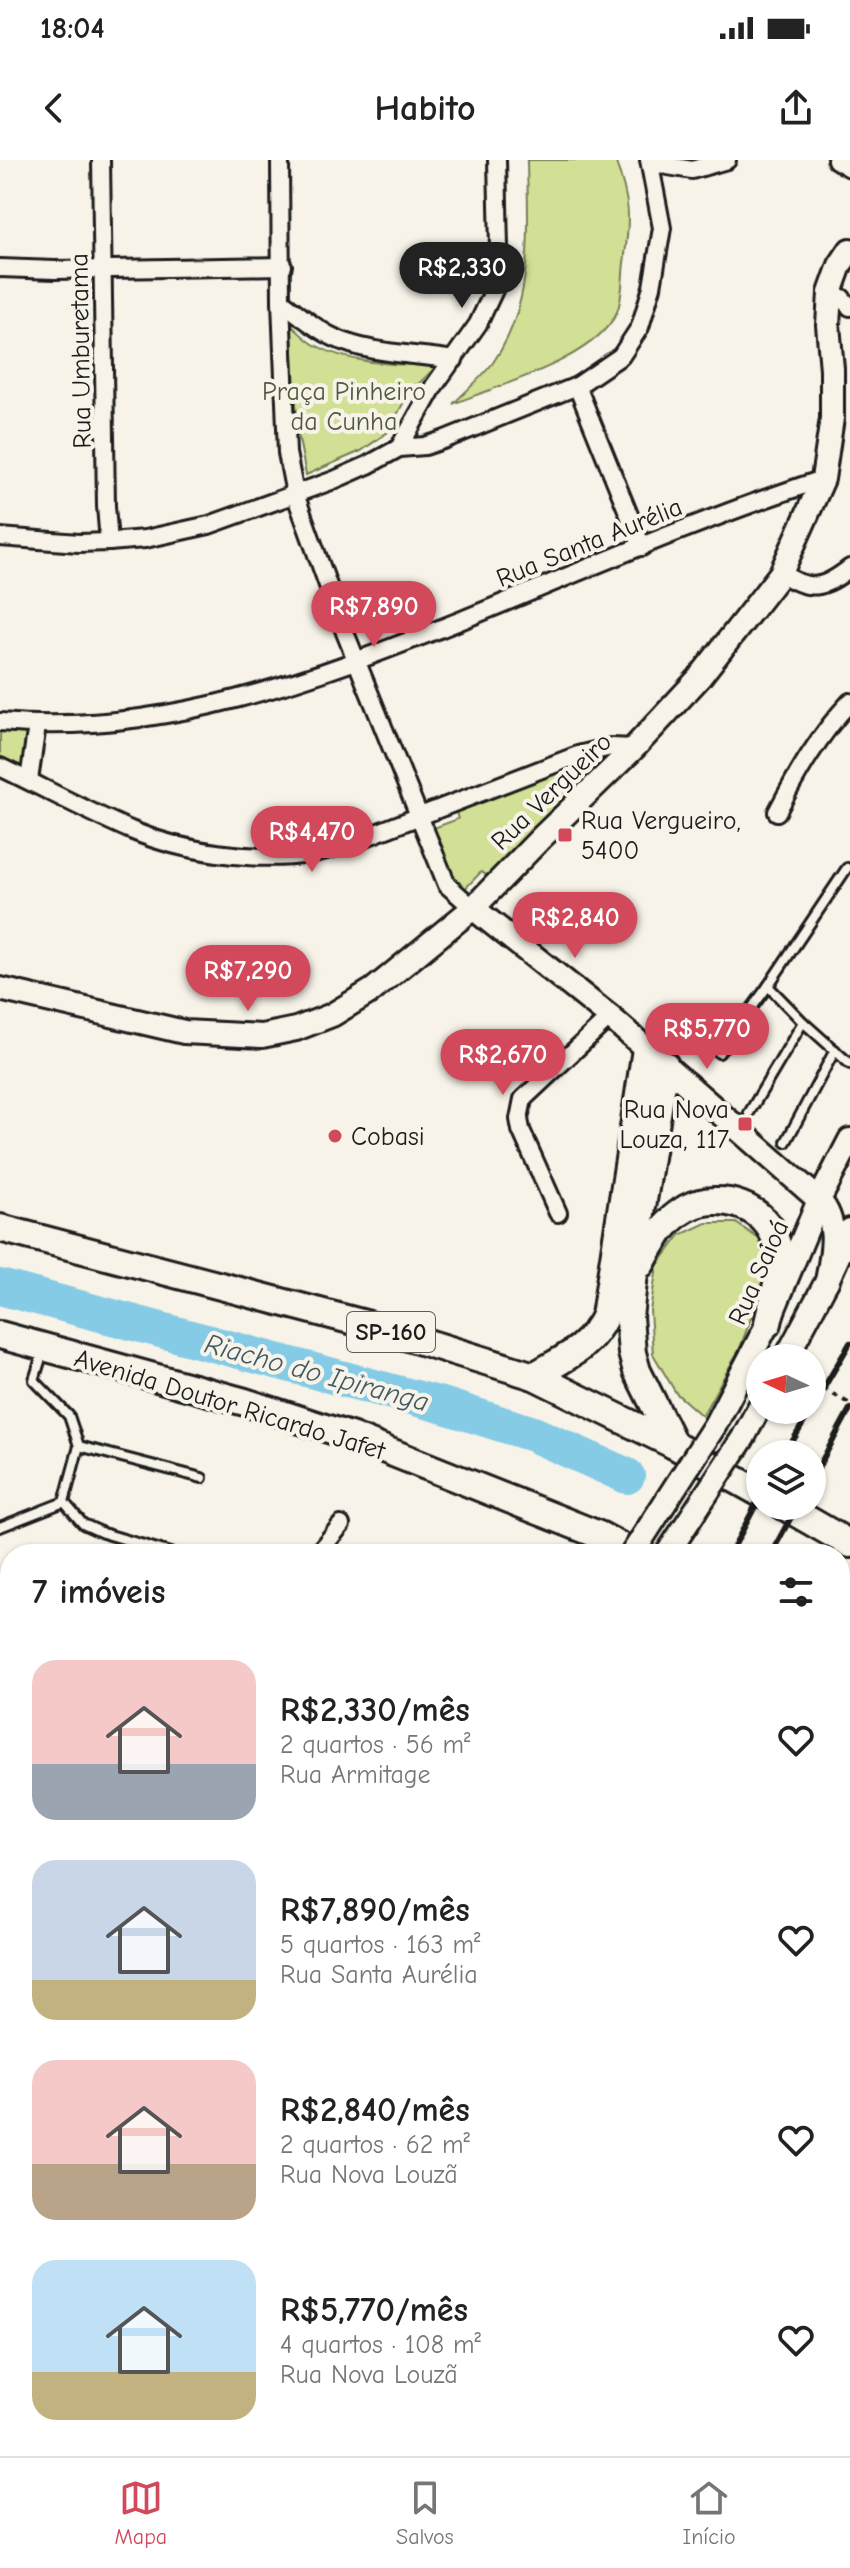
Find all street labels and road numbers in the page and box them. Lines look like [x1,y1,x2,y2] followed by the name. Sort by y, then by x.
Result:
[64,253,98,449] street label: Rua Umburetama
[492,492,687,594] street label: Rua Santa Aurélia
[485,727,618,857] street label: Rua Vergueiro
[722,1215,795,1330] street label: Rua Saioá
[347,1312,435,1352] road number: SP-160
[71,1343,390,1467] street label: Avenida Doutor Ricardo Jafet

